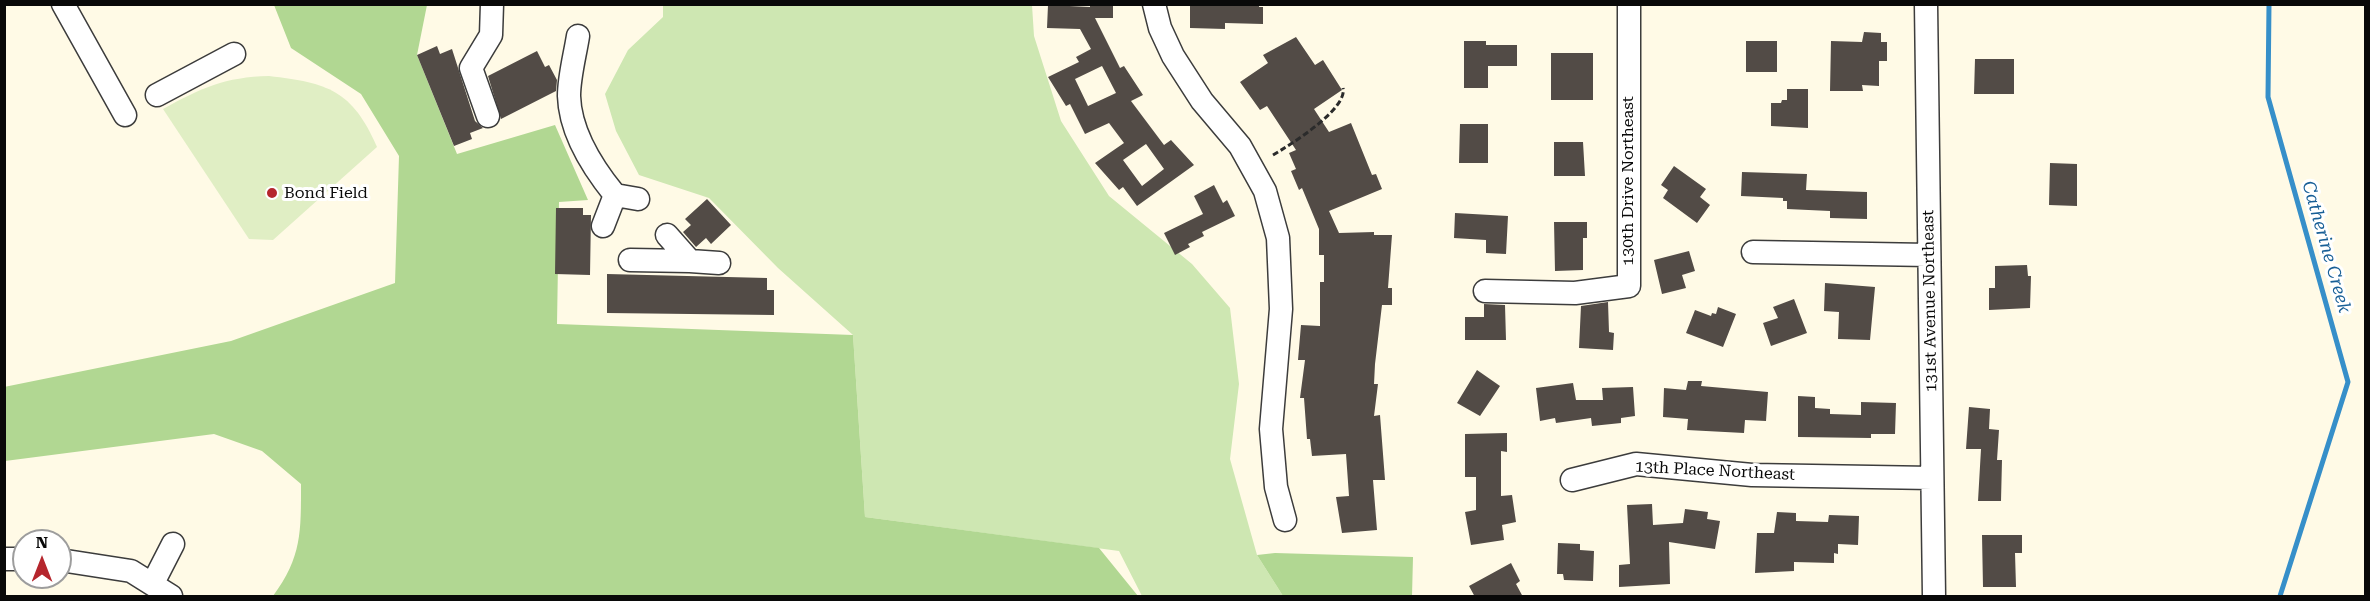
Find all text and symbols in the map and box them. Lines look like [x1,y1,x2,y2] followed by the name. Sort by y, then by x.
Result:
[1618,96,1638,266] street label: 130th Drive Northeast
[2297,179,2355,315] water label: Catherine Creek
[284,183,368,203] place label: Bond Field
[265,186,279,200] marker: Bond Field
[1919,210,1941,392] street label: 131st Avenue Northeast
[1635,457,1795,485] street label: 13th Place Northeast
[12,529,72,589] north arrow
[36,533,48,552] text: N

